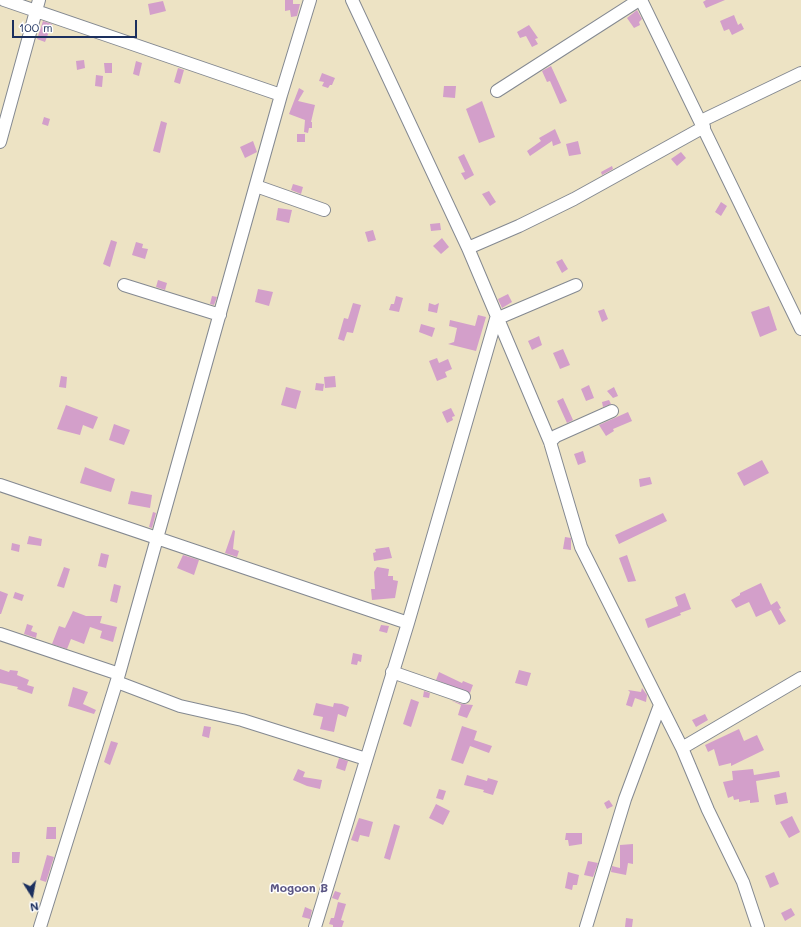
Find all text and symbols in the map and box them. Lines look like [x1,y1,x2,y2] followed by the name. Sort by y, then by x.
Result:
[14,12,139,38] scale bar
[19,19,53,35] text: 100 m
[12,875,52,915] north arrow
[270,881,328,895] district label: Mogoon B
[29,899,40,915] text: N

